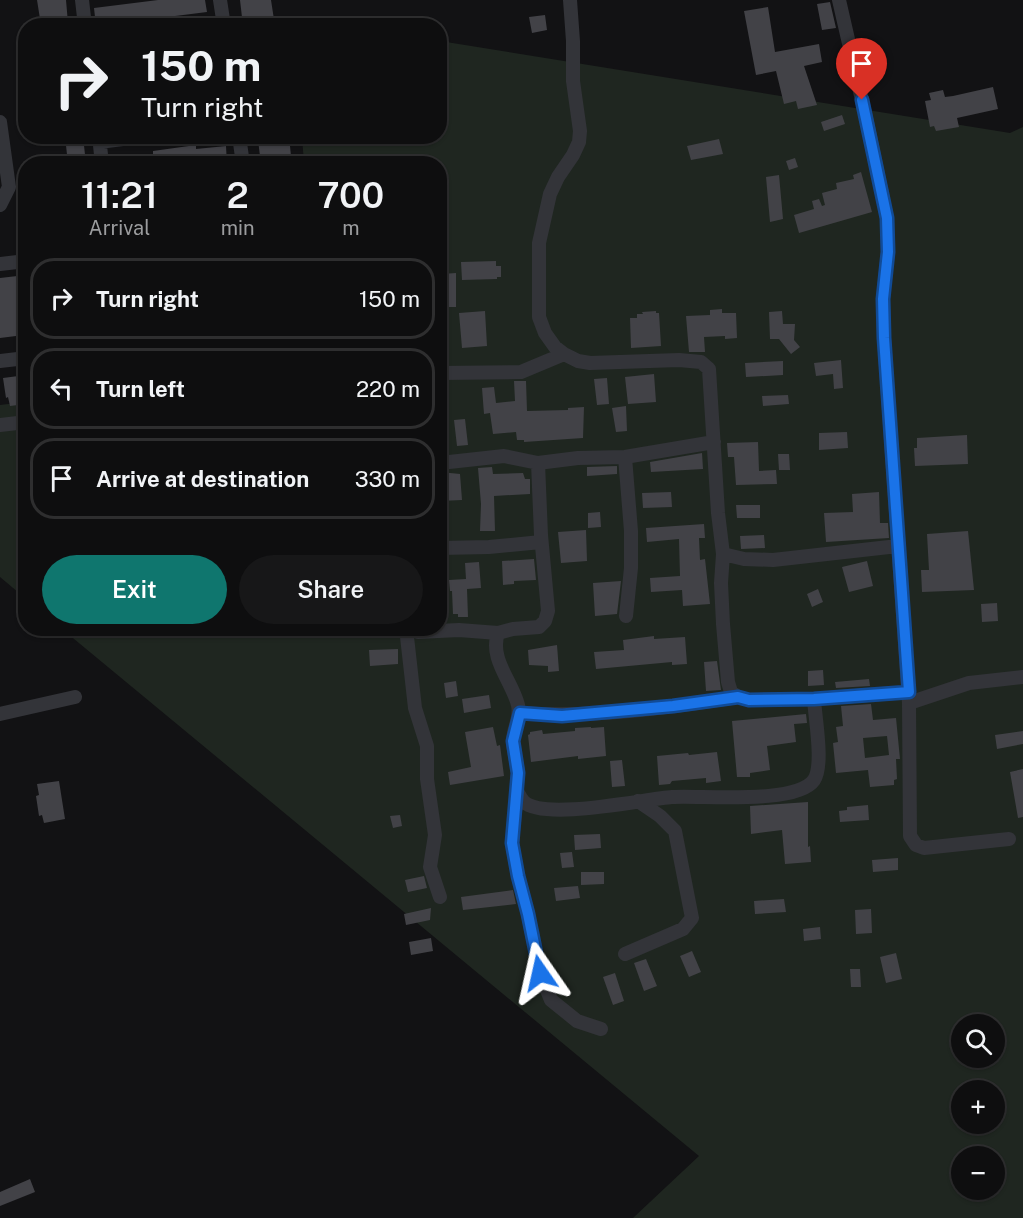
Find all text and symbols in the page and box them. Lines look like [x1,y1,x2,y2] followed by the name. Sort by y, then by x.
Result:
[836,38,887,100] pin
[141,41,261,90] text: 150 m
[42,42,120,120] icon: right
[845,47,878,80] icon: arrive
[141,91,264,123] text: Turn right
[81,174,158,216] text: 11:21
[227,174,249,216] text: 2
[317,174,384,216] text: 700
[88,216,150,240] text: Arrival
[221,216,255,240] text: min
[342,216,359,240] text: m
[45,282,78,315] icon: right
[96,286,199,312] text: Turn right
[359,286,420,312] text: 150 m
[45,372,78,405] icon: left
[96,376,185,402] text: Turn left
[356,376,420,402] text: 220 m
[45,462,78,495] icon: arrive
[96,466,309,492] text: Arrive at destination
[355,466,420,492] text: 330 m
[42,555,227,624] button: Exit
[239,555,423,624] button: Share
[508,941,572,1005] position arrow
[951,1014,1005,1200] map controls
[951,1014,1005,1068] button: search
[951,1080,1005,1134] button: +
[951,1146,1005,1200] button: −

